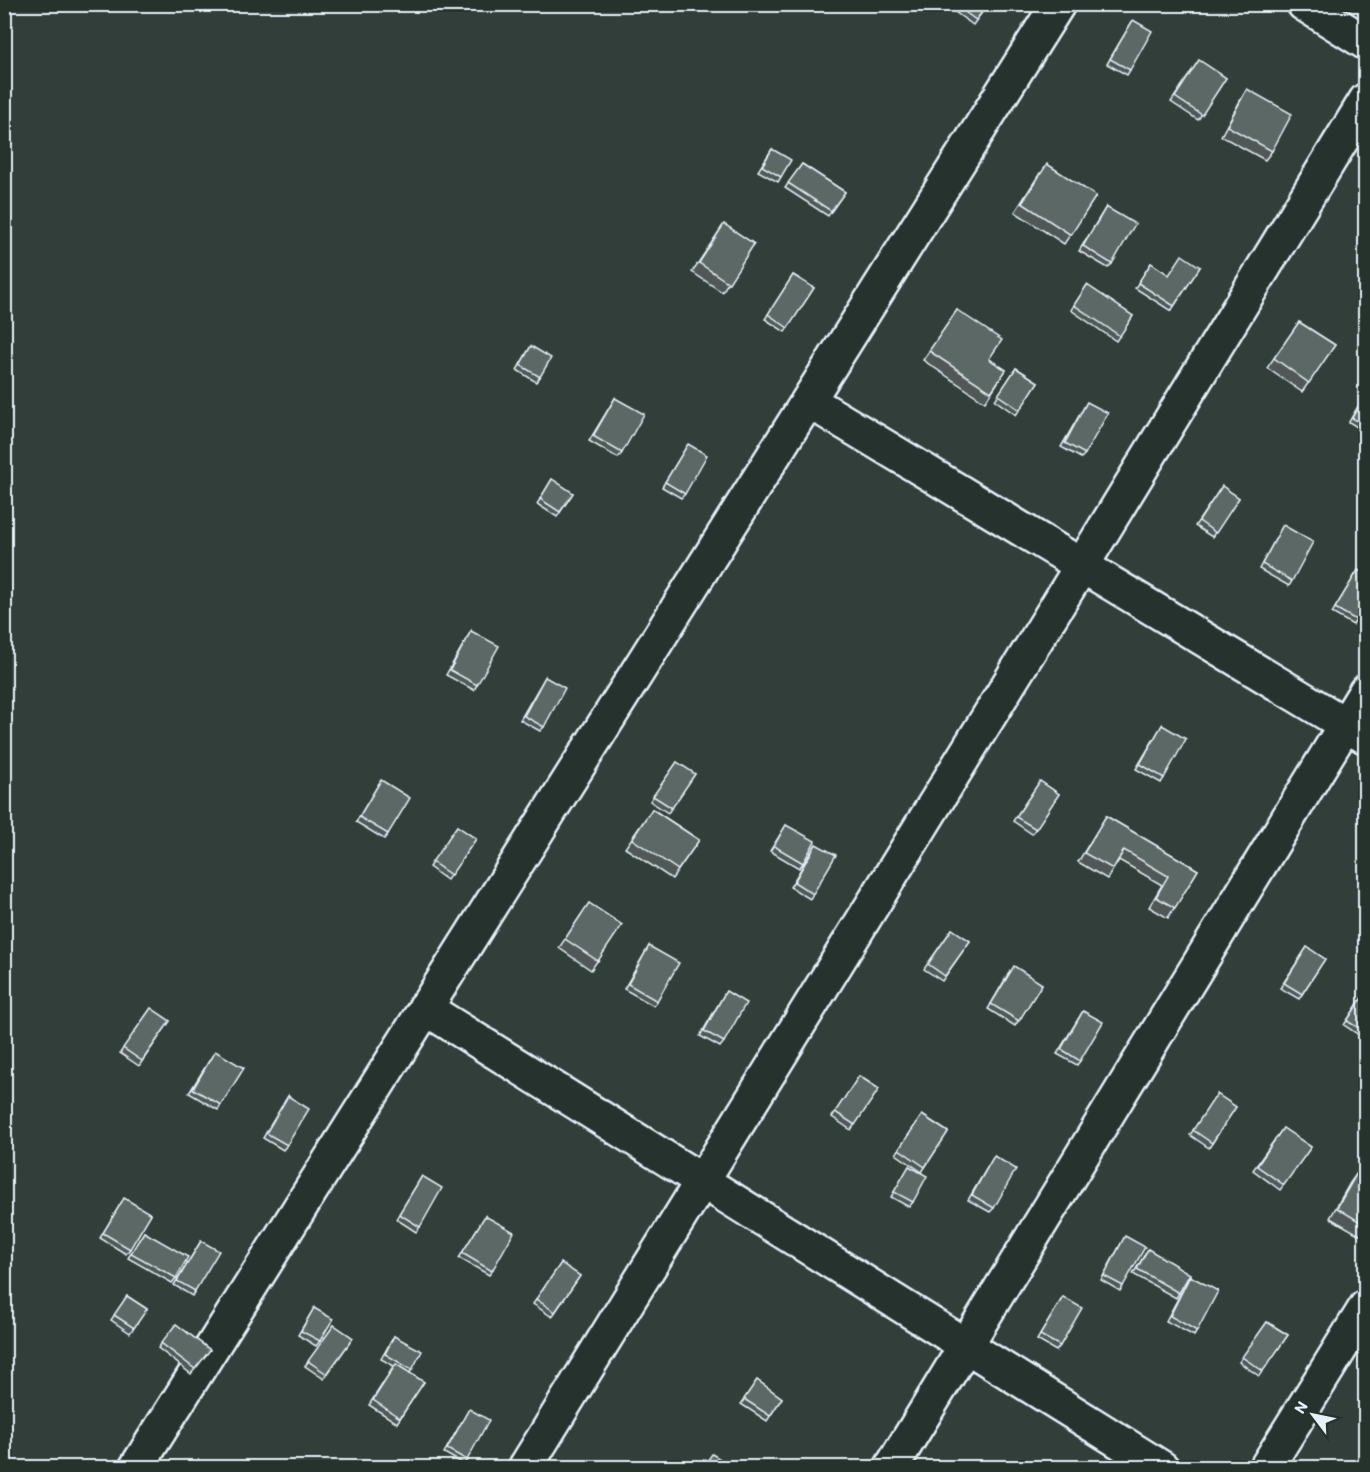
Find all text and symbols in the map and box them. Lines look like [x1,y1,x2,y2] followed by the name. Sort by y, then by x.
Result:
[1283,1385,1343,1445] north arrow
[1290,1398,1312,1417] text: N

